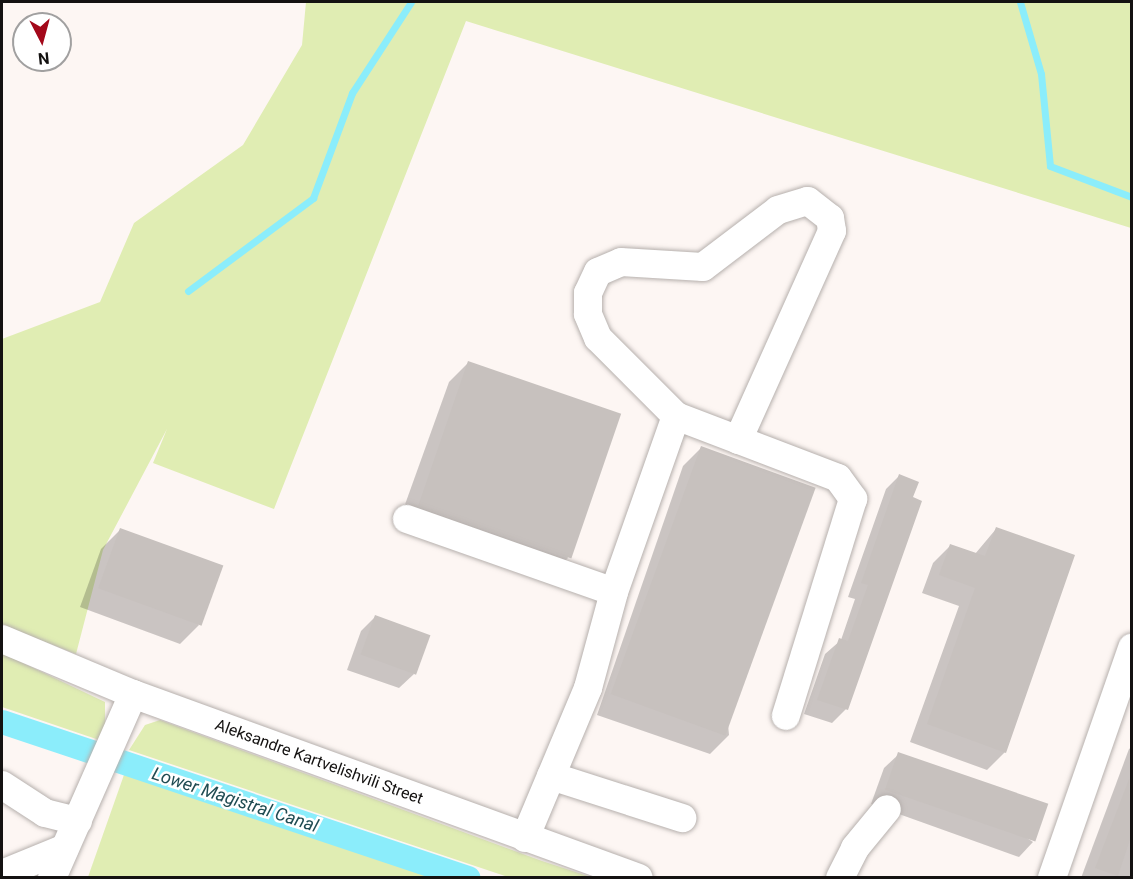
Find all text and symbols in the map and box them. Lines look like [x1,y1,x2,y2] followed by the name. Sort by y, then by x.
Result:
[12,12,72,72] north arrow
[37,48,50,68] text: N
[212,715,426,809] street label: Aleksandre Kartvelishvili Street
[149,763,321,837] water label: Lower Magistral Canal

